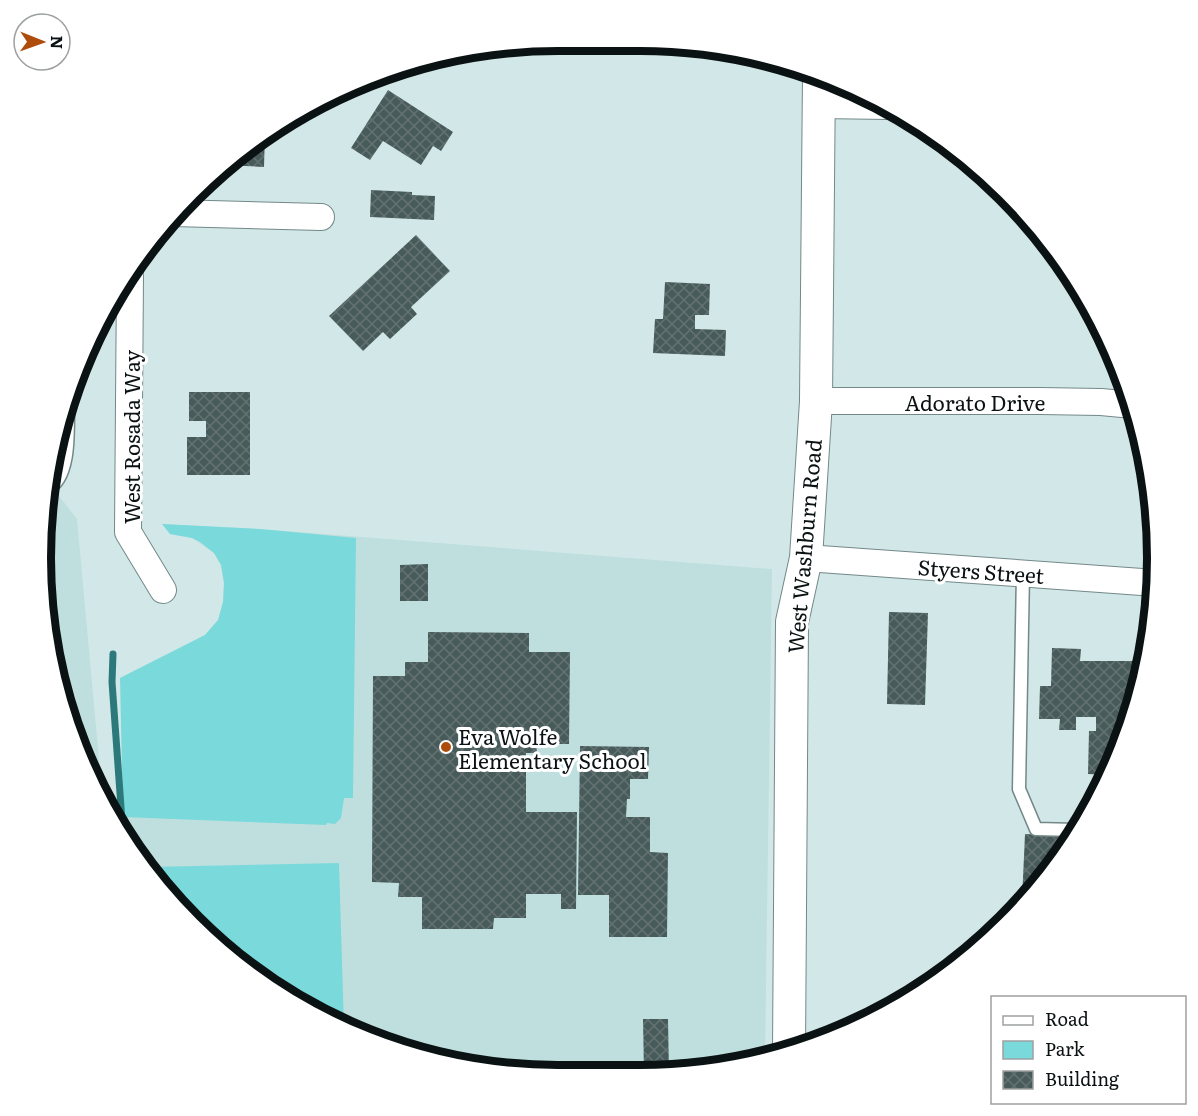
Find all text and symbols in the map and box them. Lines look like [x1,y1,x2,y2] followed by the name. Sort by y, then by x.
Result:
[12,12,72,72] north arrow
[46,35,70,49] text: N
[115,349,146,524] street label: West Rosada Way
[905,386,1045,417] street label: Adorato Drive
[778,437,828,654] street label: West Washburn Road
[917,550,1046,590] street label: Styers Street
[458,720,647,775] place label: Eva Wolfe Elementary School
[439,740,453,754] marker: Eva Wolfe Elementary School
[991,996,1186,1104] legend
[1045,1005,1089,1032] text: Road
[1045,1035,1086,1062] text: Park
[1045,1065,1120,1092] text: Building

